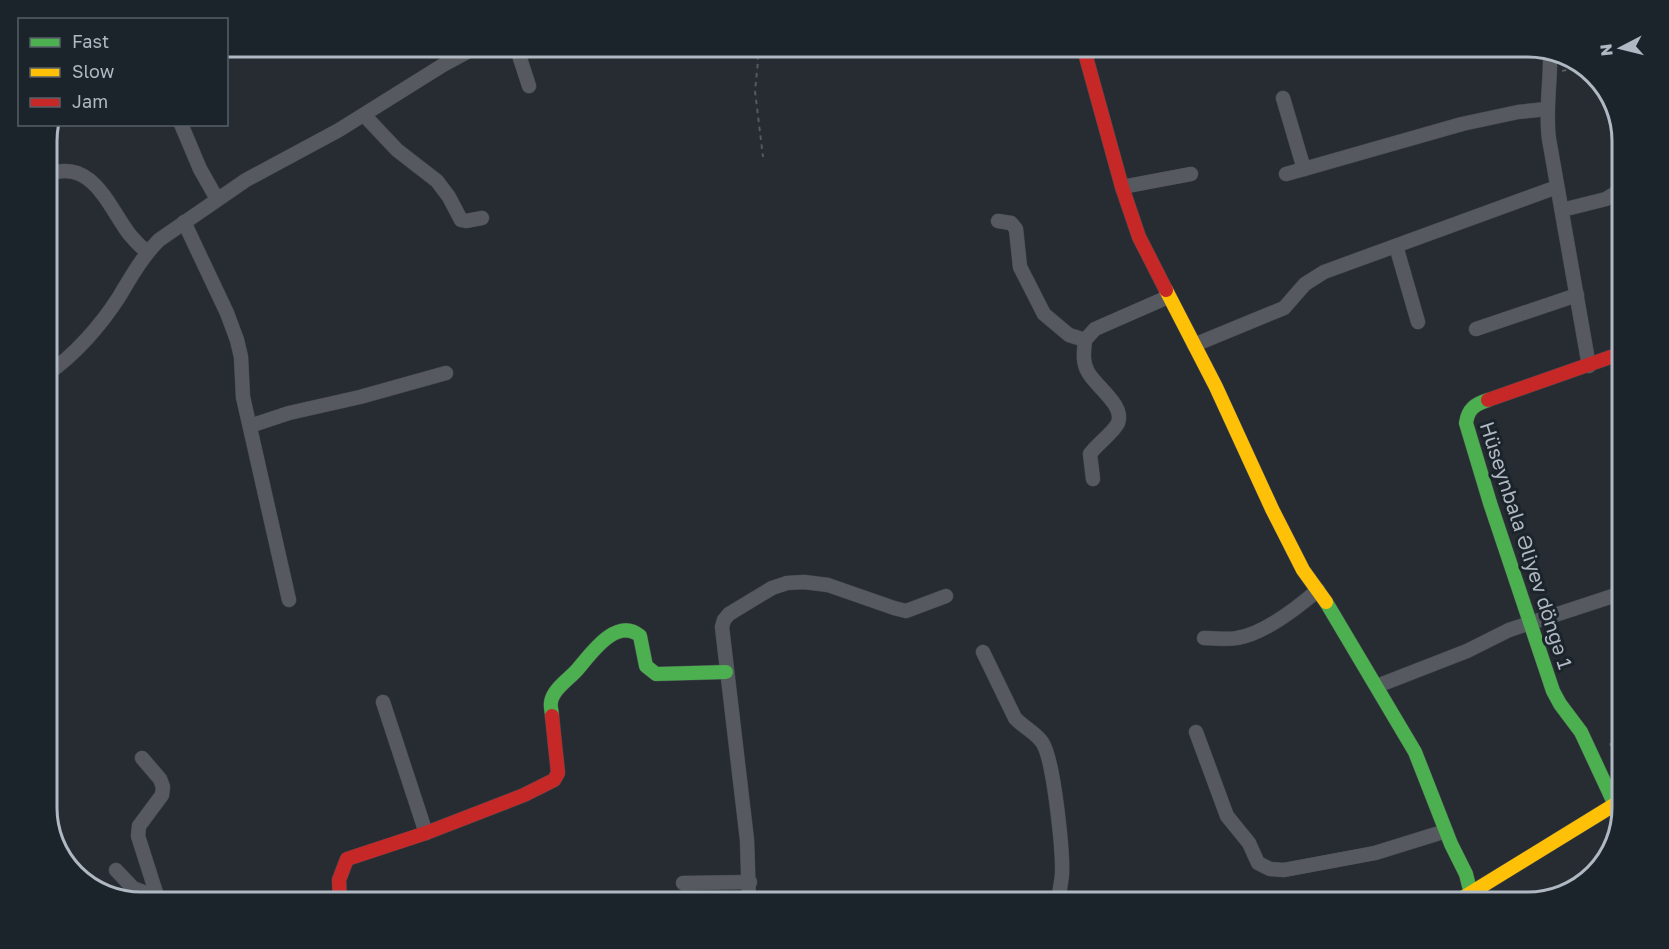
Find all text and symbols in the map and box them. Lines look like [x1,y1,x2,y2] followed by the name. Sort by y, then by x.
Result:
[18,18,228,126] legend
[1591,18,1651,78] north arrow
[72,30,109,52] text: Fast
[1595,43,1617,57] text: N
[72,60,115,82] text: Slow
[72,90,108,112] text: Jam
[1476,418,1578,672] street label: Hüseynbala Əliyev döngə 1

